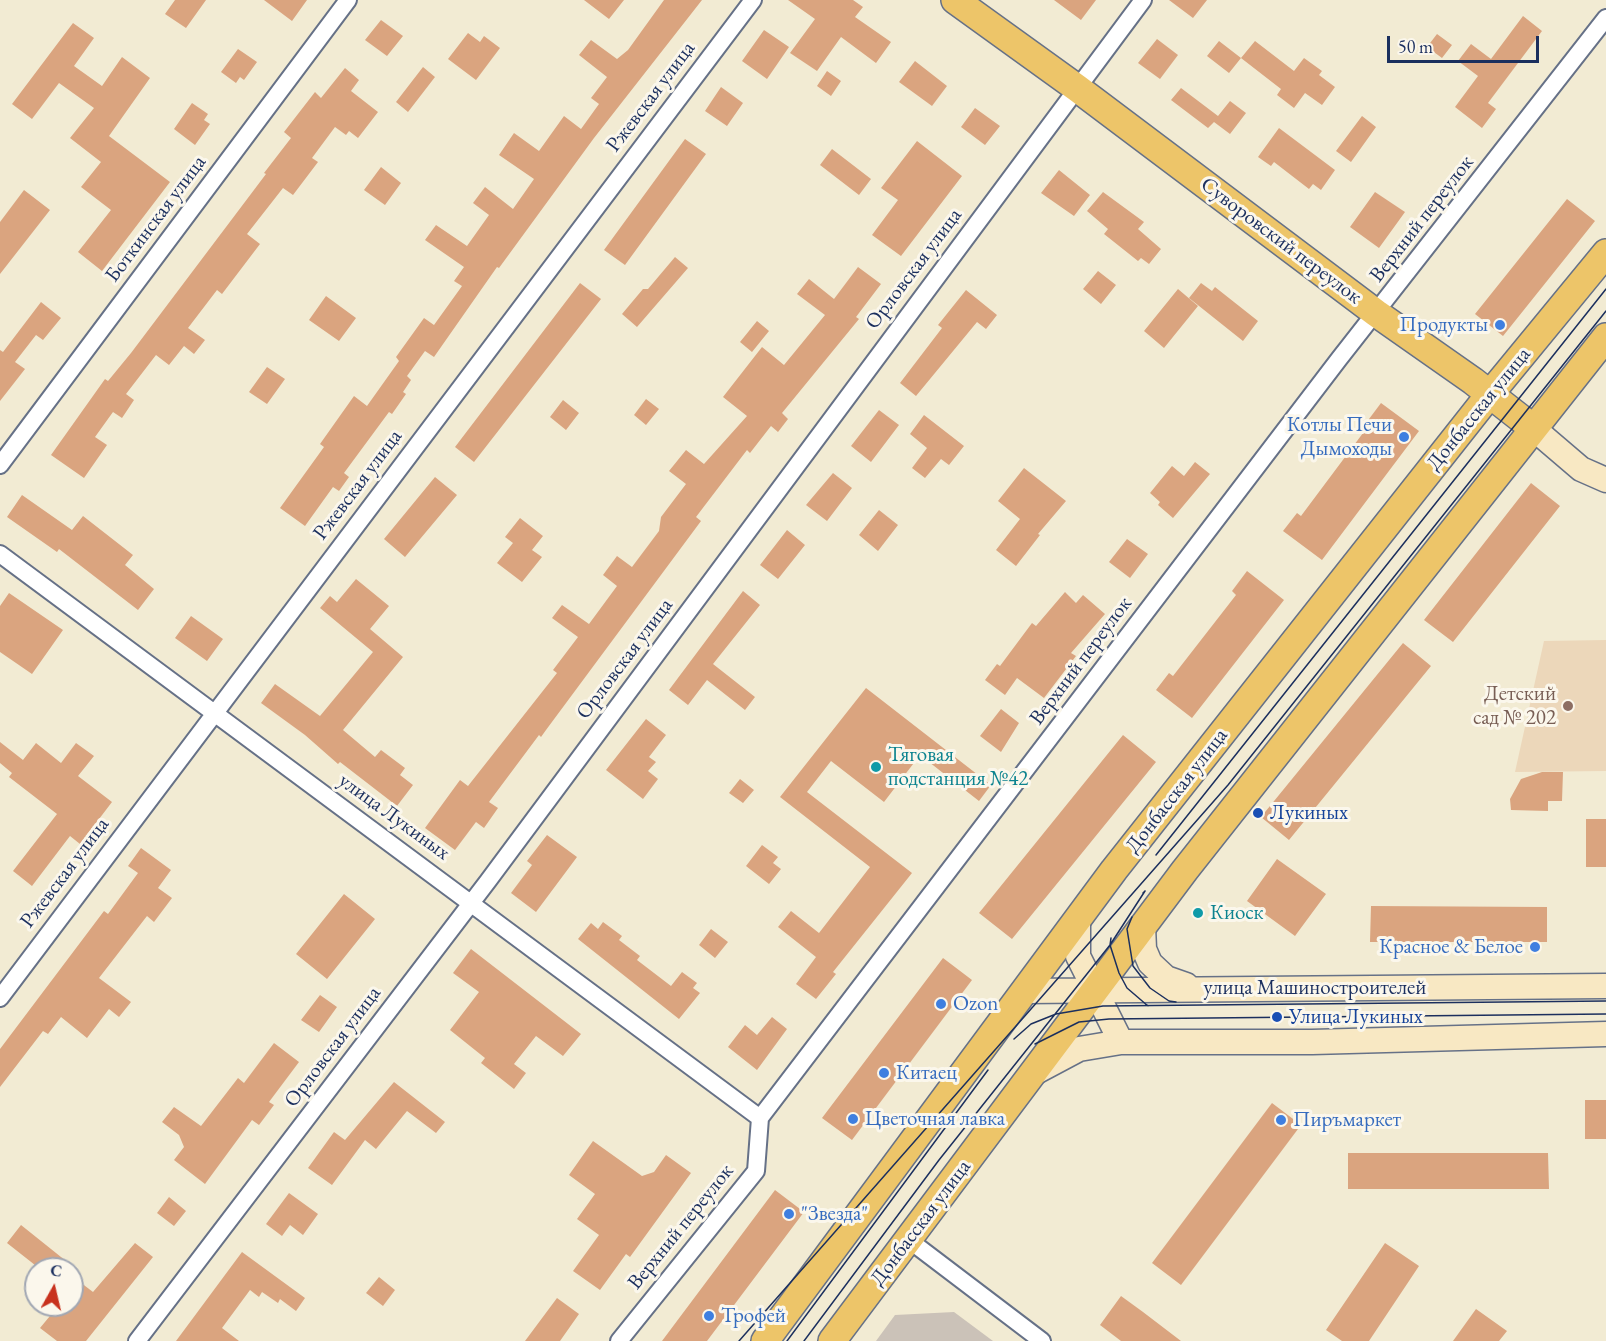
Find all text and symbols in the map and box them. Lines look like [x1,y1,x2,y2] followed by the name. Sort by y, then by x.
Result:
[1390,24,1542,62] scale bar
[1398,35,1433,58] text: 50 m
[601,37,701,157] street label: Ржевская улица
[100,151,212,287] street label: Боткинская улица
[1365,151,1479,287] street label: Верхний переулок
[1195,172,1367,310] street label: Суворовский переулок
[860,204,968,334] street label: Орловская улица
[1400,312,1488,338] place label: Продукты
[1493,318,1507,332] marker: Продукты
[1422,342,1536,476] street label: Донбасская улица
[1287,412,1392,462] place label: Котлы Печи Дымоходы
[308,425,408,545] street label: Ржевская улица
[1397,430,1411,444] marker: Котлы Печи Дымоходы
[1025,592,1137,730] street label: Верхний переулок
[571,594,679,724] street label: Орловская улица
[1473,681,1556,731] place label: Детский сад № 202
[1561,699,1575,713] marker: Детский сад № 202
[1121,724,1233,858] street label: Донбасская улица
[888,742,1028,792] place label: Тяговая подстанция №42
[869,760,883,774] marker: Тяговая подстанция №42
[333,768,455,866] street label: улица Лукиных
[1270,800,1348,826] place label: Лукиных
[1251,806,1265,820] marker: Лукиных
[15,813,115,933] street label: Ржевская улица
[1210,900,1264,926] place label: Киоск
[1191,906,1205,920] marker: Киоск
[1379,934,1523,960] place label: Красное & Белое
[1528,940,1542,954] marker: Красное & Белое
[1204,975,1426,1001] street label: улица Машиностроителей
[279,982,387,1112] street label: Орловская улица
[953,991,998,1017] place label: Ozon
[934,997,948,1011] marker: Ozon
[1289,1004,1423,1030] place label: Улица Лукиных
[1270,1010,1284,1024] marker: Улица Лукиных
[896,1060,957,1086] place label: Китаец
[877,1066,891,1080] marker: Китаец
[865,1106,1005,1132] place label: Цветочная лавка
[1293,1107,1401,1133] place label: Пиръмаркет
[846,1112,860,1126] marker: Цветочная лавка
[1274,1113,1288,1127] marker: Пиръмаркет
[865,1155,977,1291] street label: Донбасская улица
[623,1159,739,1295] street label: Верхний переулок
[801,1201,868,1227] place label: "Звезда"
[782,1207,796,1221] marker: "Звезда"
[24,1257,84,1317] north arrow
[49,1259,63,1282] text: С
[721,1303,786,1329] place label: Трофей
[702,1309,716,1323] marker: Трофей

